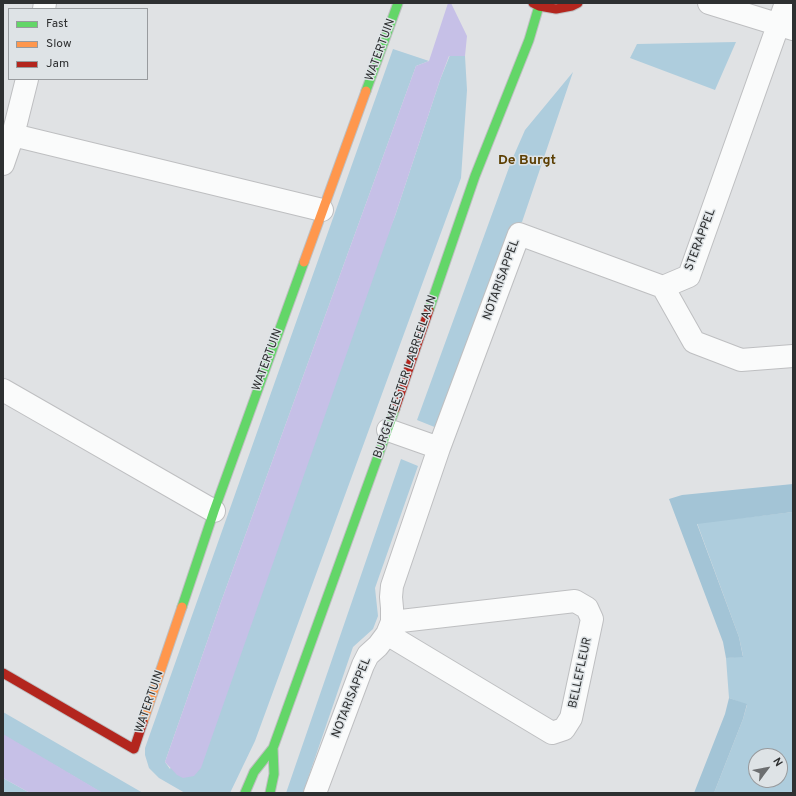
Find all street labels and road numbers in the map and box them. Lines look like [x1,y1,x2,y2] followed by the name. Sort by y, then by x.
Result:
[363,17,399,83] street label: WATERTUIN
[683,207,719,273] street label: STERAPPEL
[481,237,523,323] street label: NOTARISAPPEL
[371,294,441,460] street label: BURGEMEESTER LABREELAAN
[250,327,286,393] street label: WATERTUIN
[566,636,596,710] street label: BELLEFLEUR
[329,656,375,740] street label: NOTARISAPPEL
[133,669,167,735] street label: WATERTUIN

